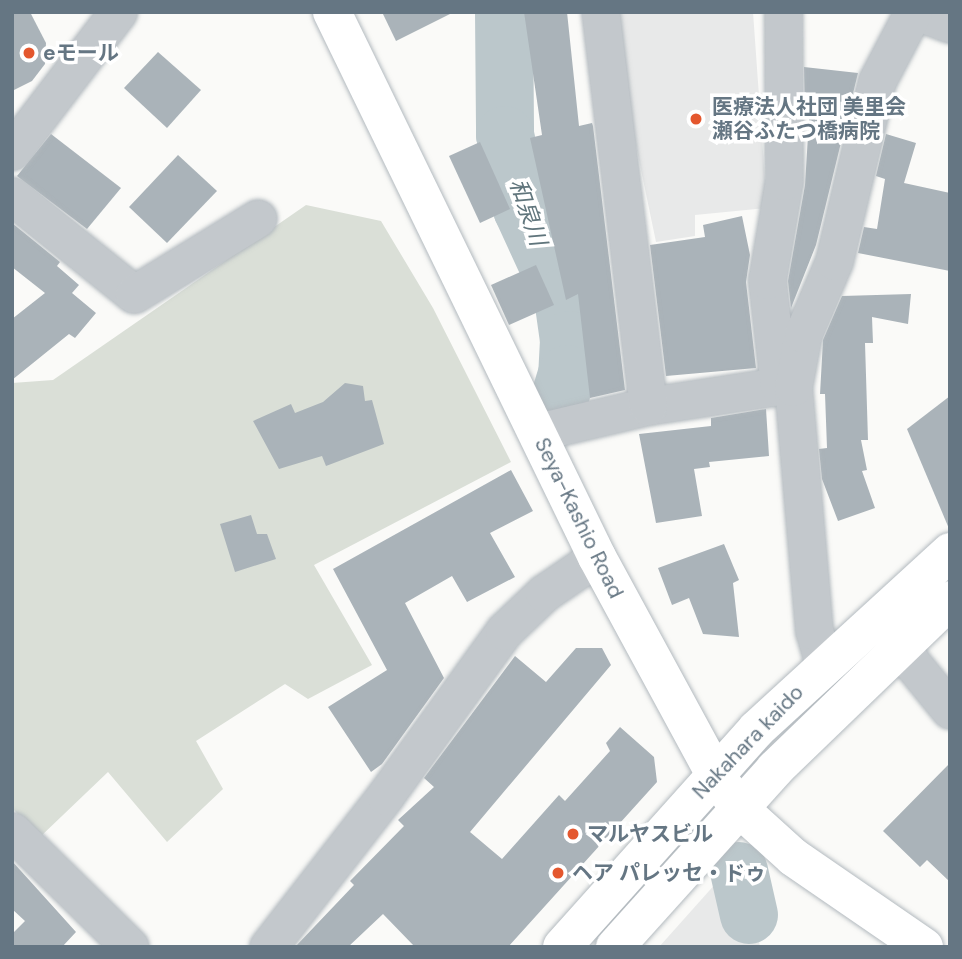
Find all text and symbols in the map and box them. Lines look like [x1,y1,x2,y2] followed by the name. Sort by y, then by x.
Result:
[43,40,119,66] place label: eモール
[21,45,37,61] marker: eモール
[712,94,906,144] place label: 医療法人社団 美里会 瀬谷ふたつ橋病院
[686,109,706,129] marker: 医療法人社団 美里会 瀬谷ふたつ橋病院
[504,175,552,249] water label: 和泉川
[529,434,629,602] street label: Seya-Kashio Road
[687,680,809,804] street label: Nakahara kaido
[587,821,713,847] place label: マルヤスビル
[565,826,581,842] marker: マルヤスビル
[572,860,766,886] place label: ヘア パレッセ・ドゥ
[550,865,566,881] marker: ヘア パレッセ・ドゥ

